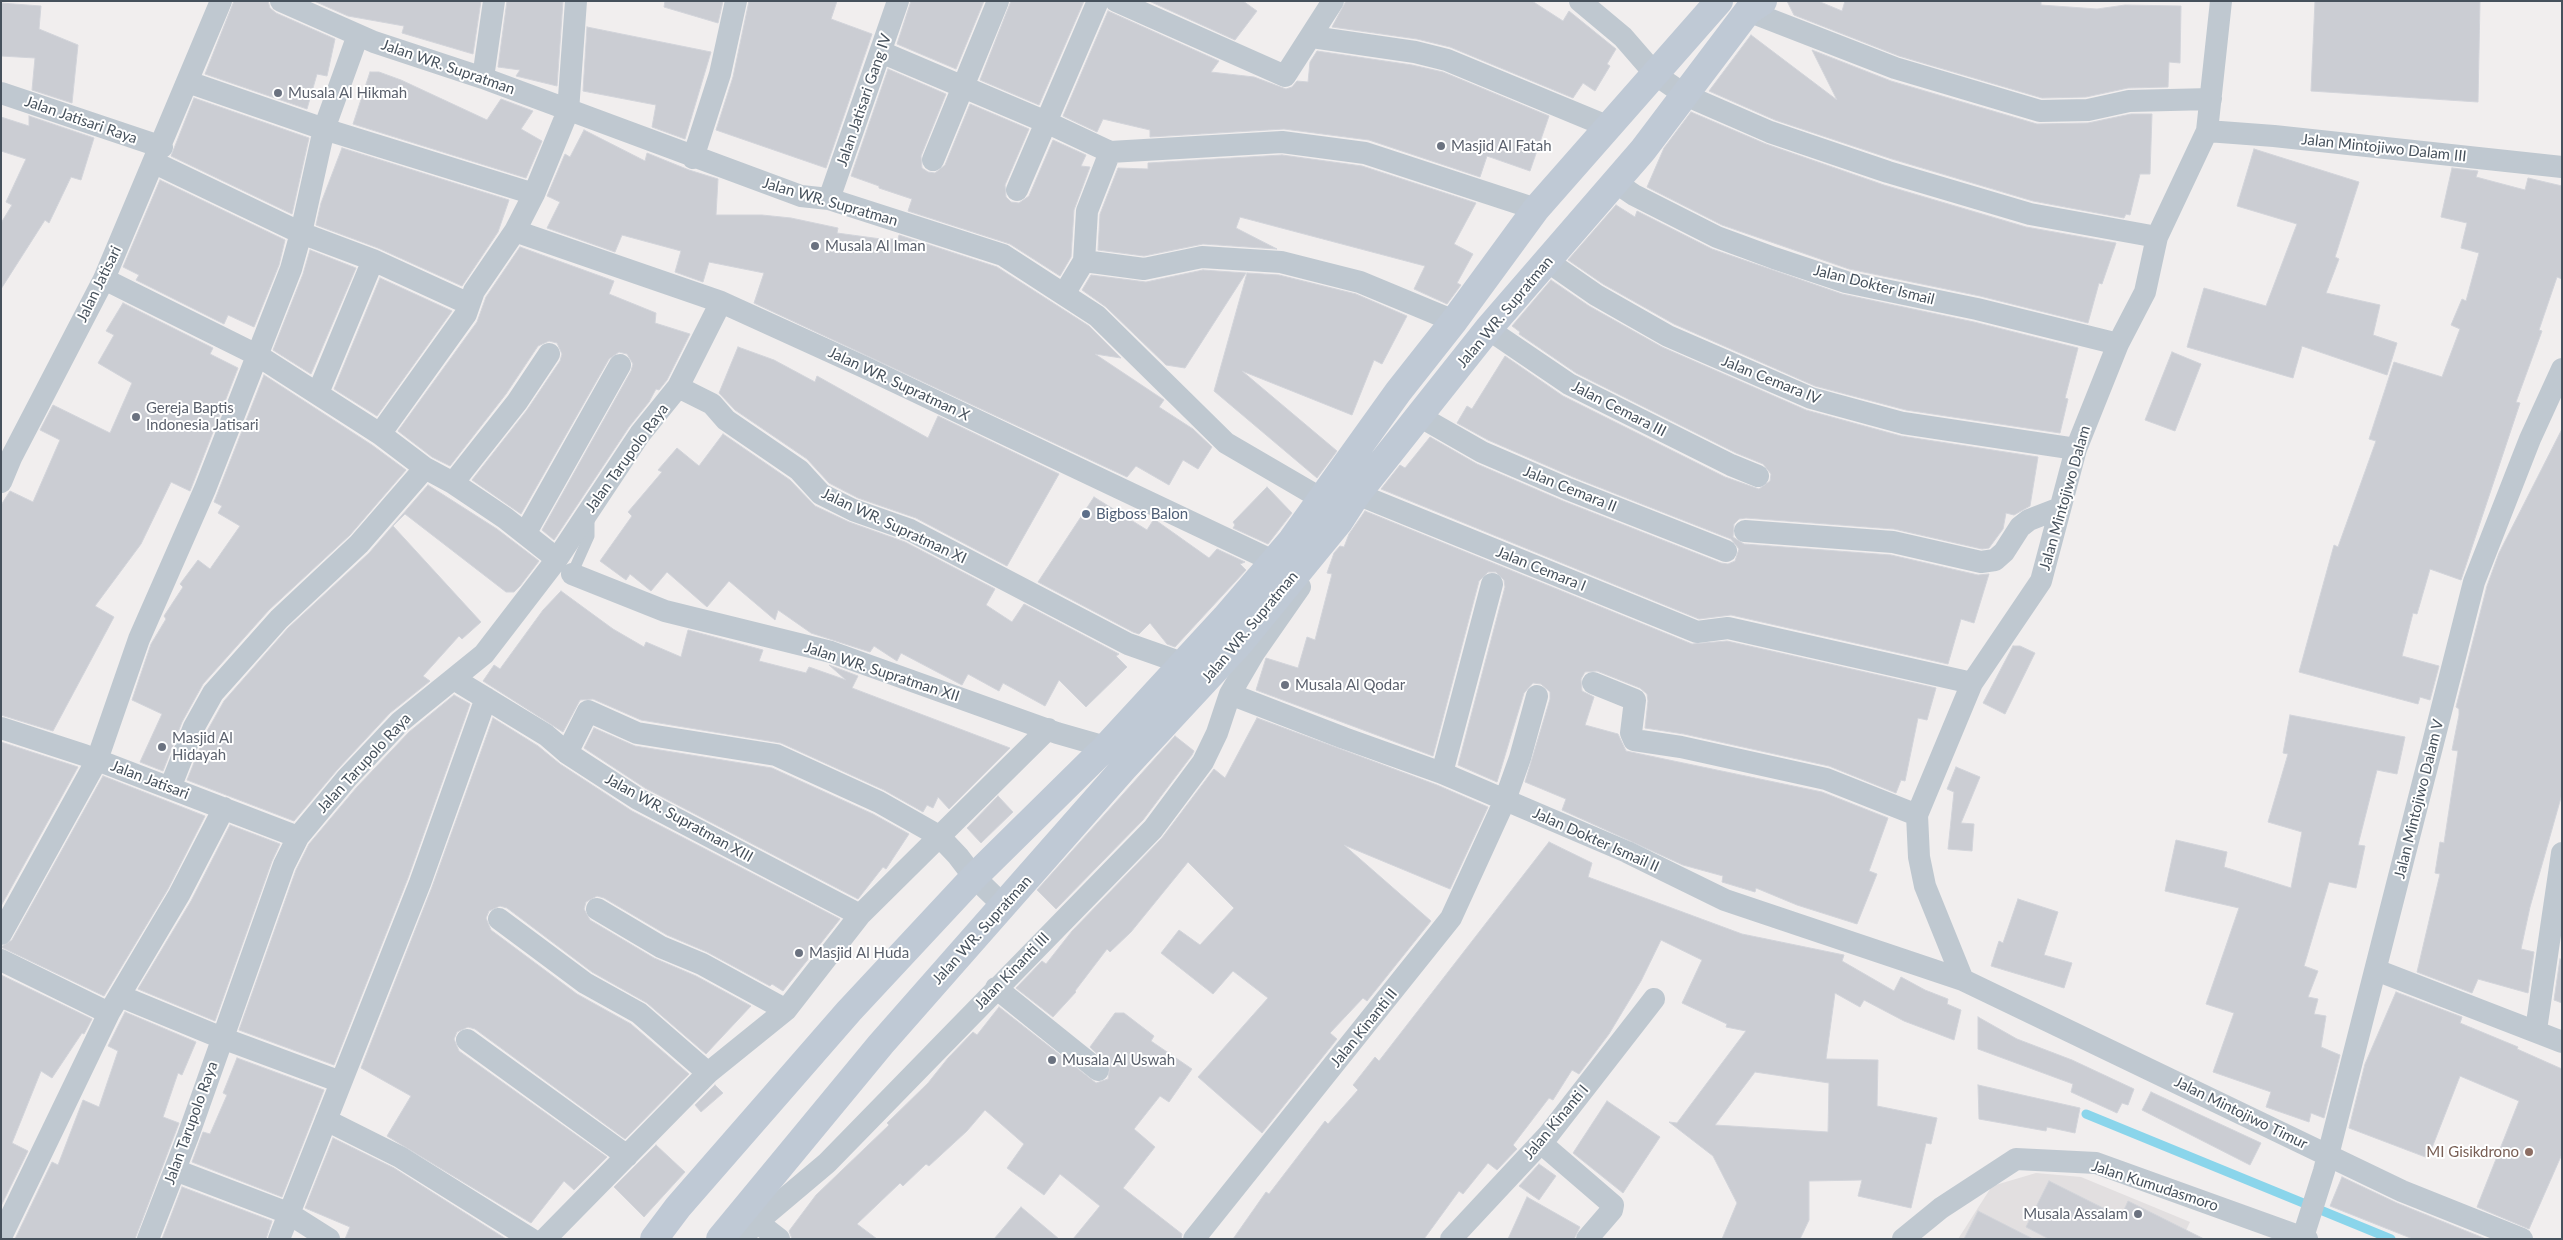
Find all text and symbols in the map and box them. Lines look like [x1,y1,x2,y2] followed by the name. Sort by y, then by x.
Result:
[833,31,895,169] street label: Jalan Jatisari Gang IV
[379,36,517,98] street label: Jalan WR. Supratman
[288,84,407,102] place label: Musala Al Hikmah
[272,87,284,99] marker: Musala Al Hikmah
[22,92,140,148] street label: Jalan Jatisari Raya
[2301,130,2467,166] street label: Jalan Mintojiwo Dalam III
[1451,137,1552,155] place label: Masjid Al Fatah
[1435,140,1447,152] marker: Masjid Al Fatah
[760,174,900,230] street label: Jalan WR. Supratman
[825,237,926,255] place label: Musala Al Iman
[809,240,821,252] marker: Musala Al Iman
[73,243,125,325] street label: Jalan Jatisari
[1453,253,1557,371] street label: Jalan WR. Supratman
[1812,261,1936,309] street label: Jalan Dokter Ismail
[826,343,972,425] street label: Jalan WR. Supratman X
[1719,352,1823,408] street label: Jalan Cemara IV
[1569,377,1669,441] street label: Jalan Cemara III
[146,399,259,434] place label: Gereja Baptis Indonesia Jatisari
[582,400,672,516] street label: Jalan Tarupolo Raya
[130,411,142,423] marker: Gereja Baptis Indonesia Jatisari
[2036,424,2094,572] street label: Jalan Mintojiwo Dalam
[1521,462,1619,516] street label: Jalan Cemara II
[819,485,969,567] street label: Jalan WR. Supratman XI
[1096,505,1188,523] place label: Bigboss Balon
[1080,508,1092,520] marker: Bigboss Balon
[1494,543,1588,595] street label: Jalan Cemara I
[1198,568,1302,686] street label: Jalan WR. Supratman
[802,638,962,706] street label: Jalan WR. Supratman XII
[1295,676,1405,694] place label: Musala Al Qodar
[1279,679,1291,691] marker: Musala Al Qodar
[313,710,415,816] street label: Jalan Tarupolo Raya
[2390,718,2448,880] street label: Jalan Mintojiwo Dalam V
[172,729,233,764] place label: Masjid Al Hidayah
[156,741,168,753] marker: Masjid Al Hidayah
[108,757,192,803] street label: Jalan Jatisari
[602,770,756,866] street label: Jalan WR. Supratman XIII
[1530,804,1662,876] street label: Jalan Dokter Ismail II
[928,872,1036,988] street label: Jalan WR. Supratman
[971,929,1053,1013] street label: Jalan Kinanti III
[809,944,909,962] place label: Masjid Al Huda
[793,947,805,959] marker: Masjid Al Huda
[1327,985,1401,1071] street label: Jalan Kinanti II
[1062,1051,1175,1069] place label: Musala Al Uswah
[1046,1054,1058,1066] marker: Musala Al Uswah
[160,1059,222,1187] street label: Jalan Tarupolo Raya
[2171,1073,2311,1153] street label: Jalan Mintojiwo Timur
[1520,1081,1592,1163] street label: Jalan Kinanti I
[2426,1143,2519,1161] place label: MI Gisikdrono
[2523,1146,2535,1158] marker: MI Gisikdrono
[2089,1157,2221,1215] street label: Jalan Kumudasmoro
[2023,1205,2128,1223] place label: Musala Assalam
[2132,1208,2144,1220] marker: Musala Assalam

